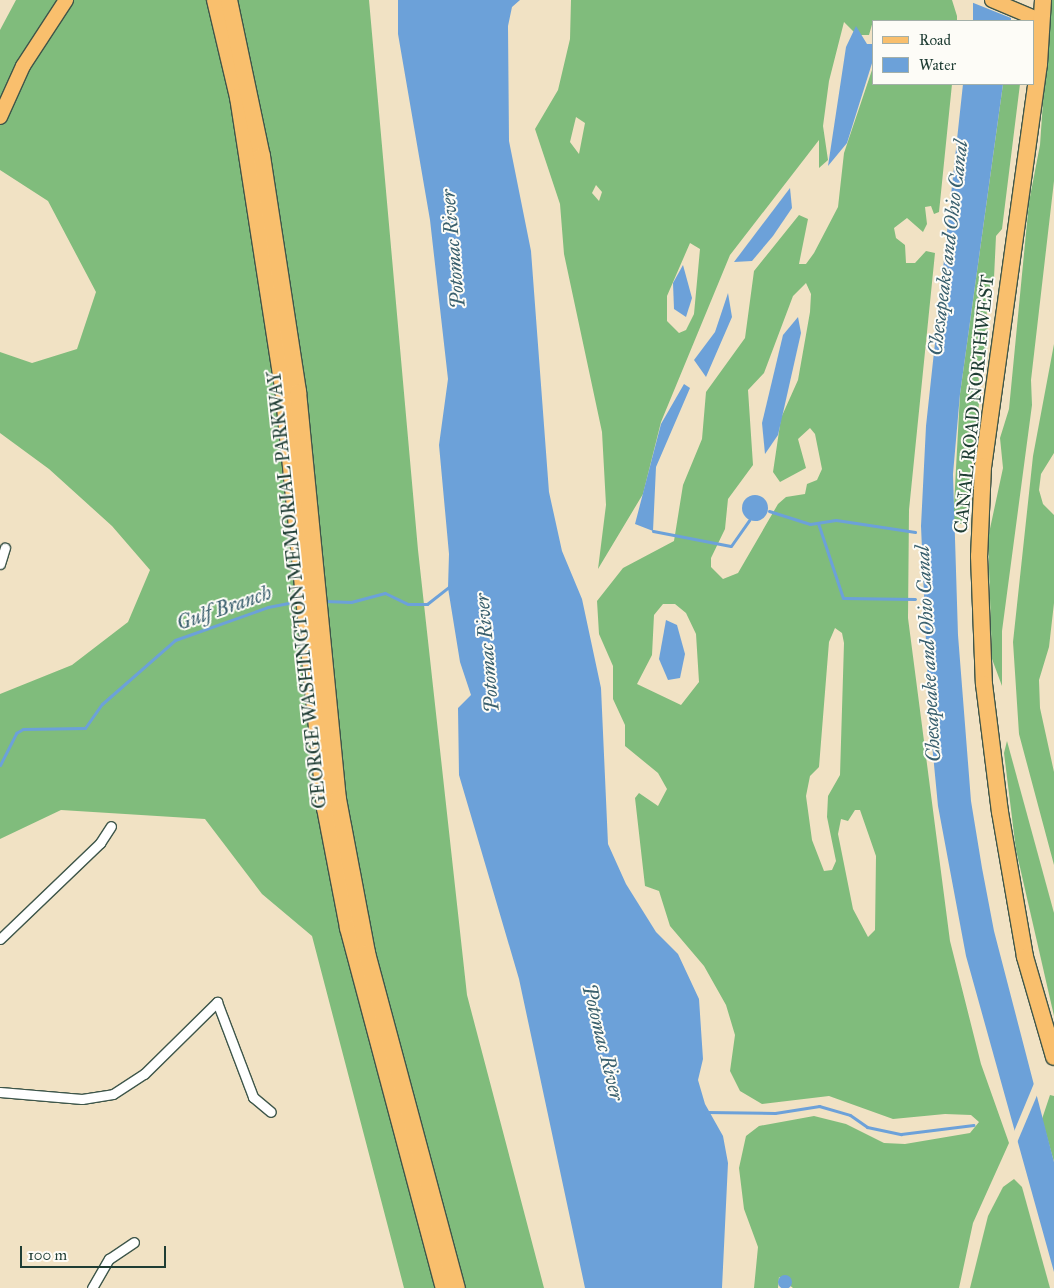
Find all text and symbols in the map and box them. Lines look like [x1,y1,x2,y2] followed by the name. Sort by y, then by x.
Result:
[872,20,1034,85] legend
[919,31,951,49] text: Road
[919,56,956,74] text: Water
[923,139,973,357] water label: Chesapeake and Ohio Canal
[436,188,470,310] water label: Potomac River
[949,273,999,535] street label: CANAL ROAD NORTHWEST
[263,370,331,810] street label: GEORGE WASHINGTON MEMORIAL PARKWAY
[910,545,946,763] water label: Chesapeake and Ohio Canal
[173,581,275,635] water label: Gulf Branch
[470,592,504,714] water label: Potomac River
[577,981,629,1103] water label: Potomac River
[22,1236,169,1268] scale bar
[28,1246,67,1264] text: 100 m

